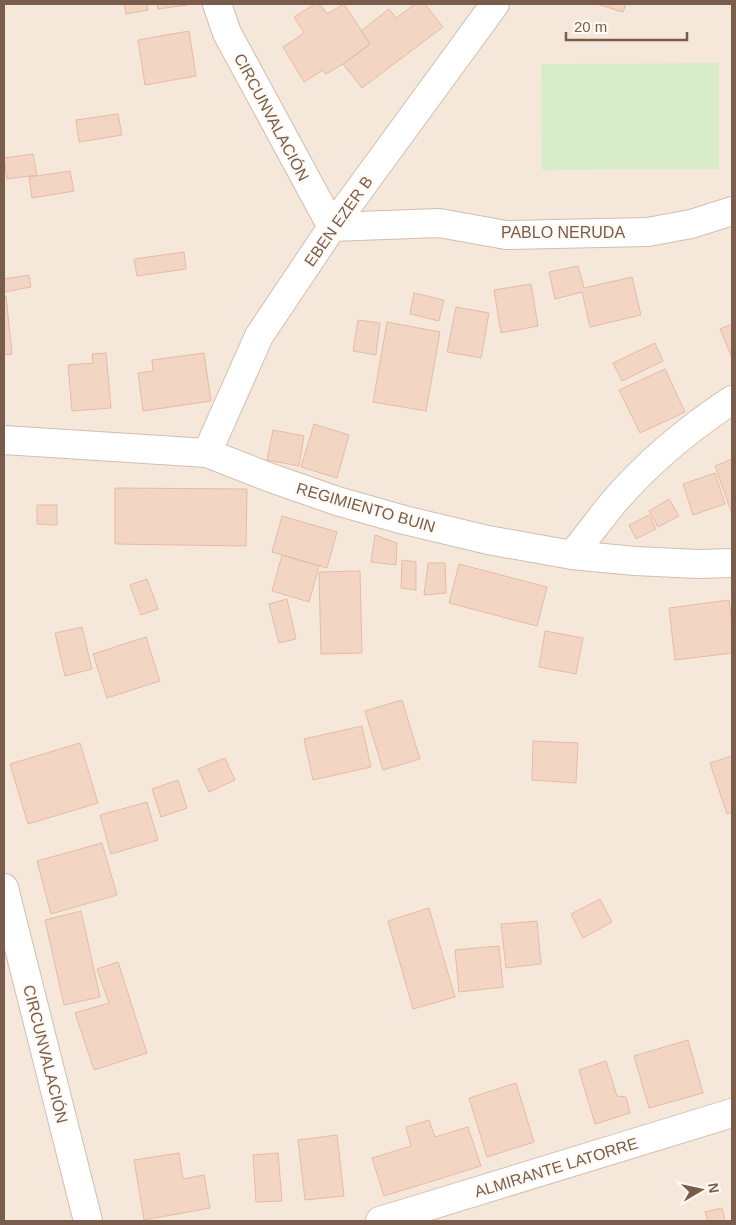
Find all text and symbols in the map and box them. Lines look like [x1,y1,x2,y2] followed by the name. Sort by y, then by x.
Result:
[566,10,687,42] scale bar
[574,18,607,35] text: 20 m
[231,50,313,184] street label: CIRCUNVALACIÓN
[301,173,376,270] street label: EBEN EZER B
[501,224,625,241] street label: PABLO NERUDA
[294,480,437,535] street label: REGIMIENTO BUIN
[20,983,72,1125] street label: CIRCUNVALACIÓN
[472,1134,640,1200] street label: ALMIRANTE LATORRE
[676,1165,726,1215] north arrow
[705,1182,723,1194] text: N

